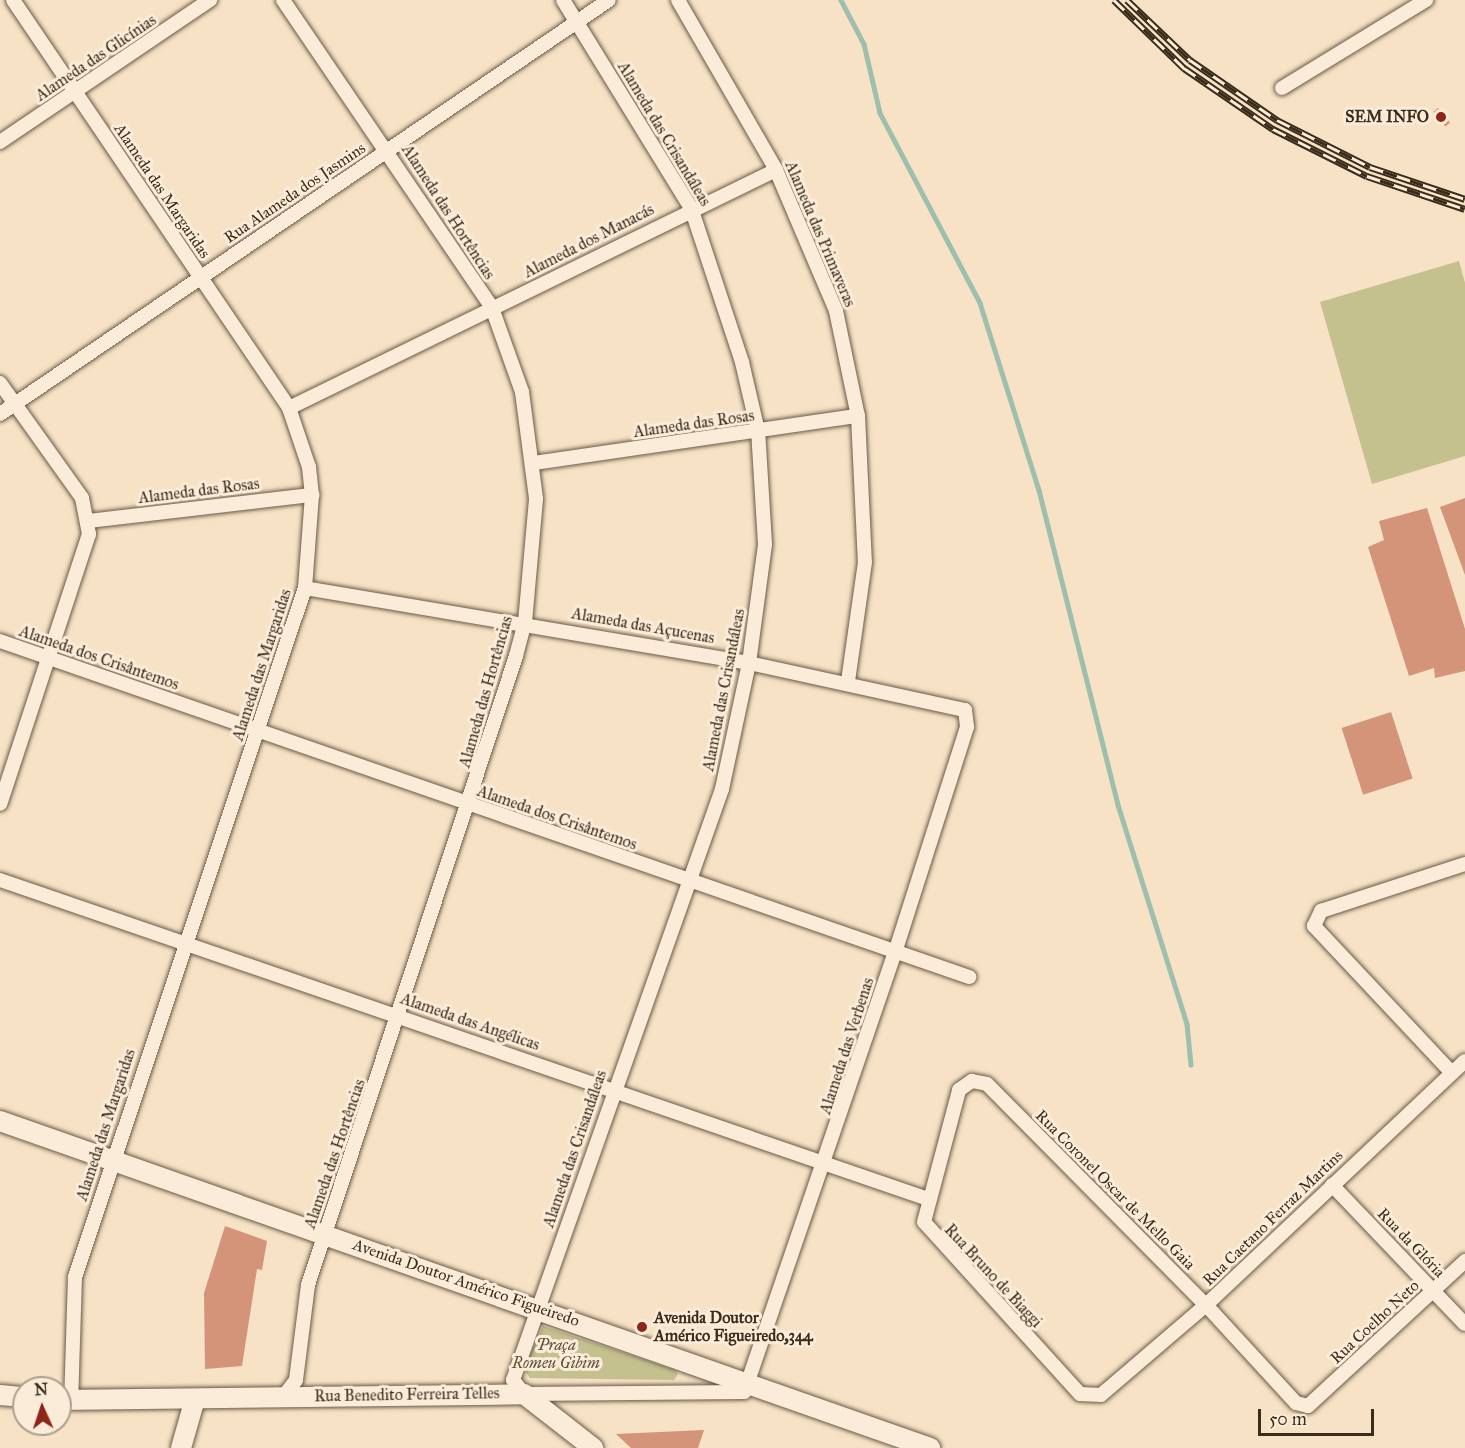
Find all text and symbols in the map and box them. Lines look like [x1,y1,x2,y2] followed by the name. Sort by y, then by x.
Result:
[32,11,160,105] street label: Alameda das Glicínias
[613,58,715,210] street label: Alameda das Crisandáleas
[1345,107,1429,127] place label: SEM INFO
[1434,110,1448,124] marker: SEM INFO
[110,120,214,262] street label: Alameda das Margaridas
[221,138,369,248] street label: Rua Alameda dos Jasmins
[397,141,499,283] street label: Alameda das Hortências
[781,158,859,310] street label: Alameda das Primaveras
[521,200,657,282] street label: Alameda dos Manacás
[632,406,756,442] street label: Alameda das Rosas
[137,474,261,508] street label: Alameda das Rosas
[228,587,296,743] street label: Alameda das Margaridas
[570,604,716,648] street label: Alameda das Açucenas
[699,607,749,773] street label: Alameda das Crisandáleas
[455,614,517,770] street label: Alameda das Hortências
[17,622,181,694] street label: Alameda dos Crisântemos
[475,782,639,854] street label: Alameda dos Crisântemos
[816,975,878,1117] street label: Alameda das Verbenas
[398,989,542,1055] street label: Alameda das Angélicas
[72,1047,140,1203] street label: Alameda das Margaridas
[539,1068,611,1230] street label: Alameda das Crisandáleas
[300,1077,370,1231] street label: Alameda das Hortências
[1031,1106,1199,1274] street label: Rua Coronel Oscar de Mello Gaia
[1199,1146,1347,1290] street label: Rua Caetano Ferraz Martins
[1373,1204,1449,1282] street label: Rua da Glória
[940,1220,1046,1332] street label: Rua Bruno de Biaggi
[350,1235,582,1331] street label: Avenida Doutor Américo Figueiredo
[1327,1276,1423,1368] street label: Rua Coelho Neto
[654,1308,813,1346] place label: Avenida Doutor Américo Figueiredo,344
[635,1320,649,1334] marker: Avenida Doutor Américo Figueiredo,344
[512,1335,600,1373] park label: Praça Romeu Gibim
[12,1376,72,1436] north arrow
[34,1380,48,1399] text: N
[314,1384,500,1406] street label: Rua Benedito Ferreira Telles
[1261,1397,1376,1435] scale bar
[1269,1408,1307,1430] text: 50 m

